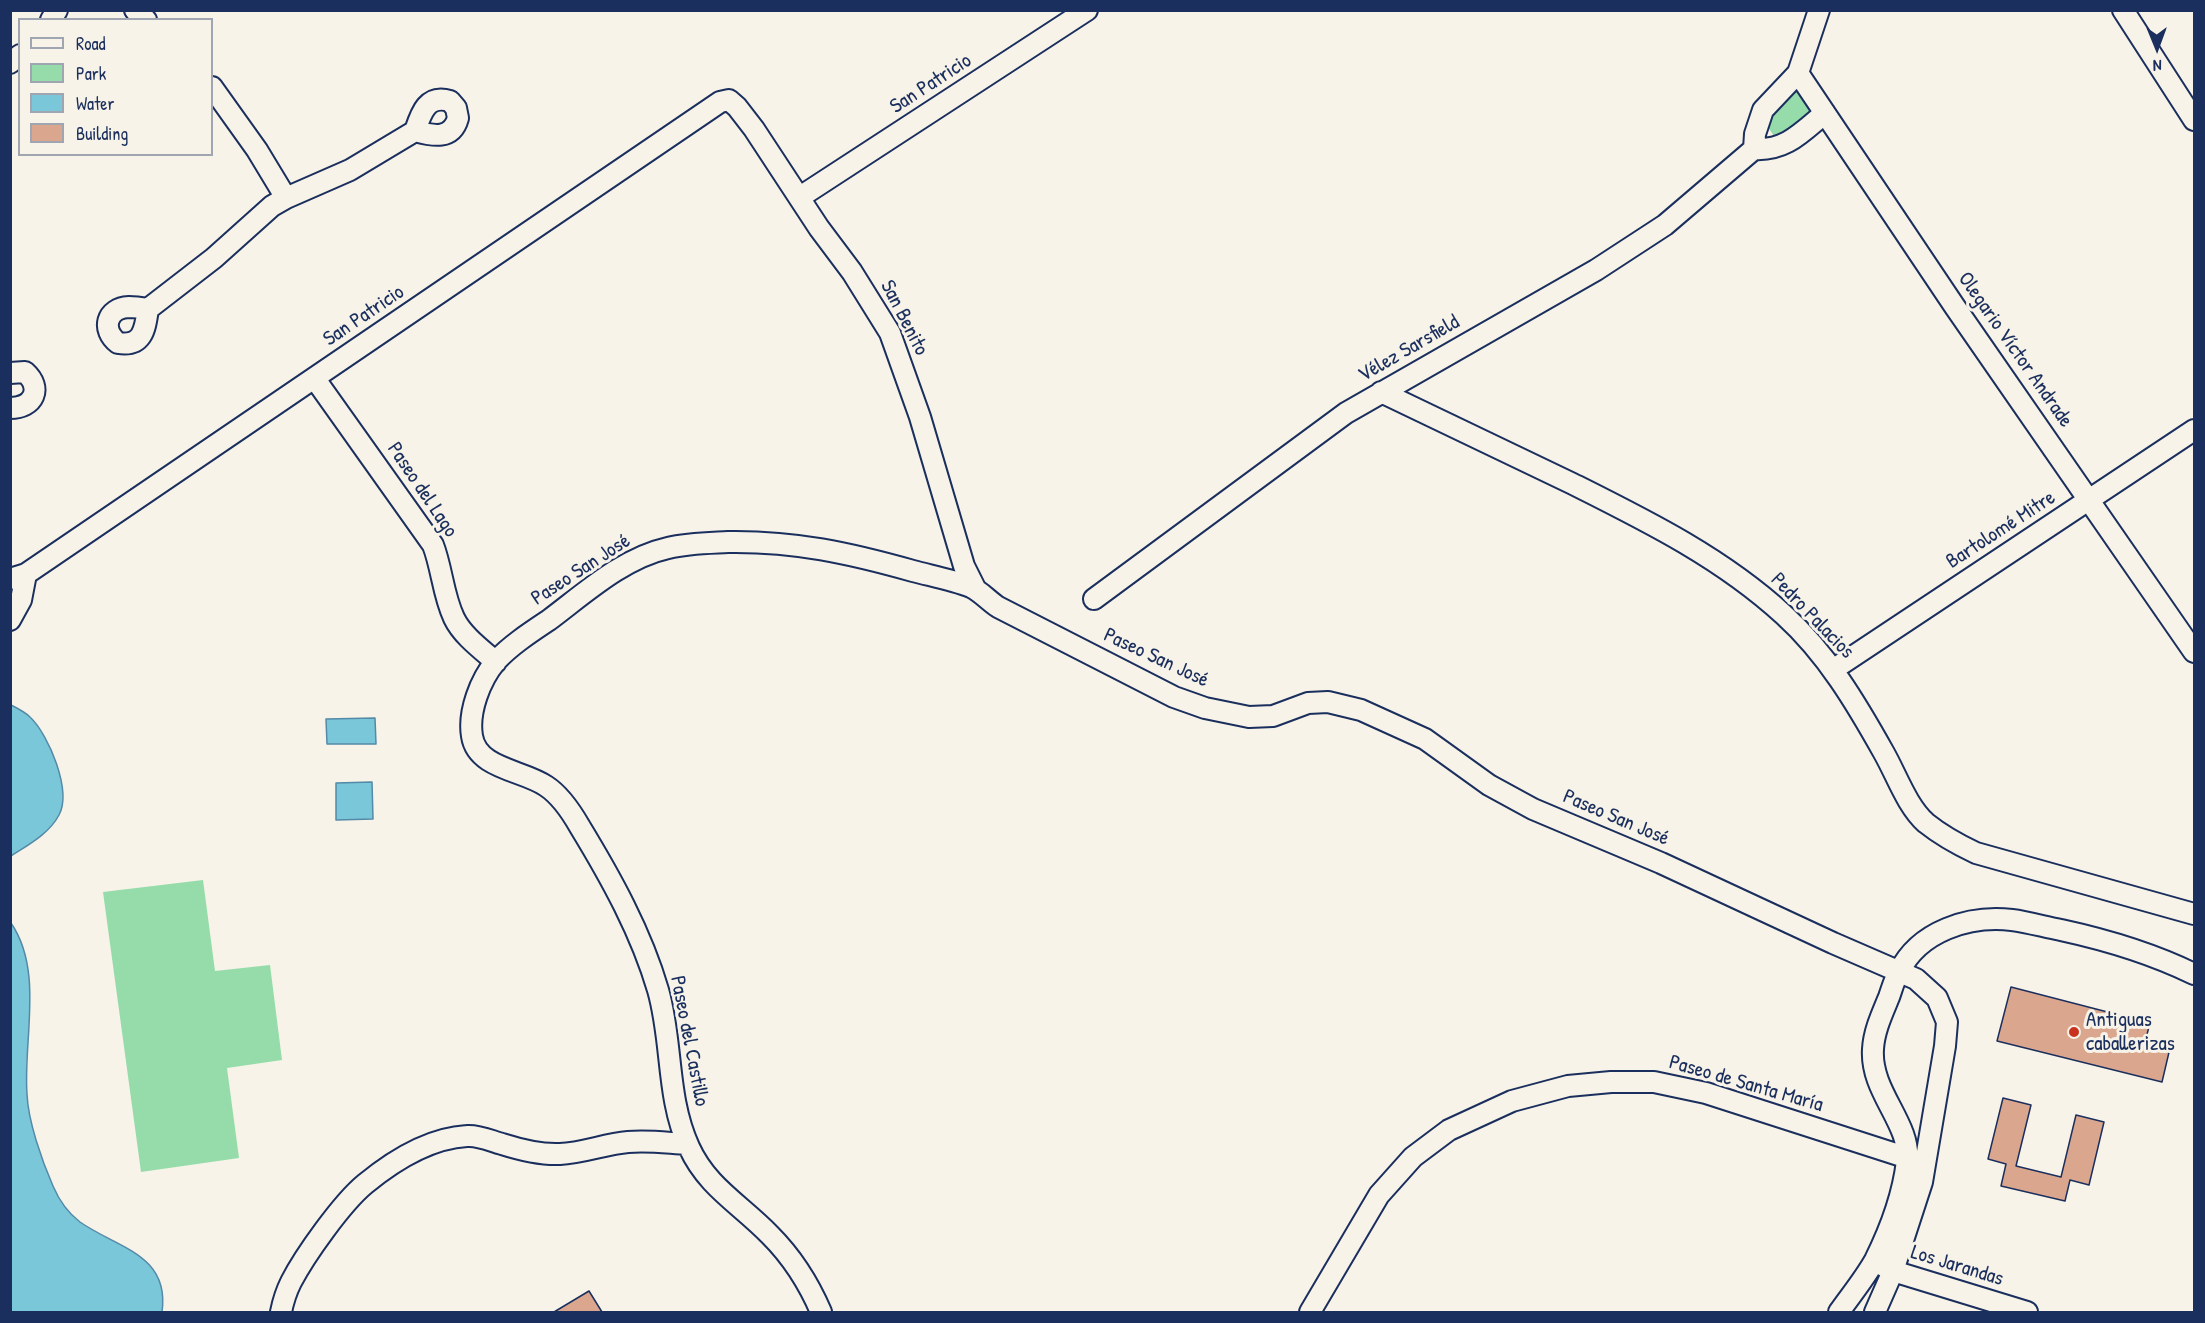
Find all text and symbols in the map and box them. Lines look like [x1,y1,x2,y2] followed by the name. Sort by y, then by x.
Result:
[18,18,213,156] legend
[2127,18,2187,78] north arrow
[76,31,106,56] text: Road
[886,48,976,120] street label: San Patricio
[2153,55,2162,77] text: N
[76,61,106,86] text: Park
[76,91,114,116] text: Water
[76,121,128,146] text: Building
[1952,268,2078,432] street label: Olegario Víctor Andrade
[874,276,934,360] street label: San Benito
[319,280,409,352] street label: San Patricio
[1354,310,1464,388] street label: Vélez Sarsfield
[381,438,463,542] street label: Paseo del Lago
[1942,485,2060,575] street label: Bartolomé Mitre
[527,529,635,611] street label: Paseo San José
[1765,568,1859,664] street label: Pedro Palacios
[1099,623,1213,693] street label: Paseo San José
[1559,784,1673,852] street label: Paseo San José
[664,974,714,1108] street label: Paseo del Castillo
[2086,1007,2175,1057] place label: Antiguas caballerizas
[2067,1025,2081,1039] marker: Antiguas caballerizas
[1666,1050,1826,1118] street label: Paseo de Santa María
[1908,1240,2006,1292] street label: Los Jarandas

